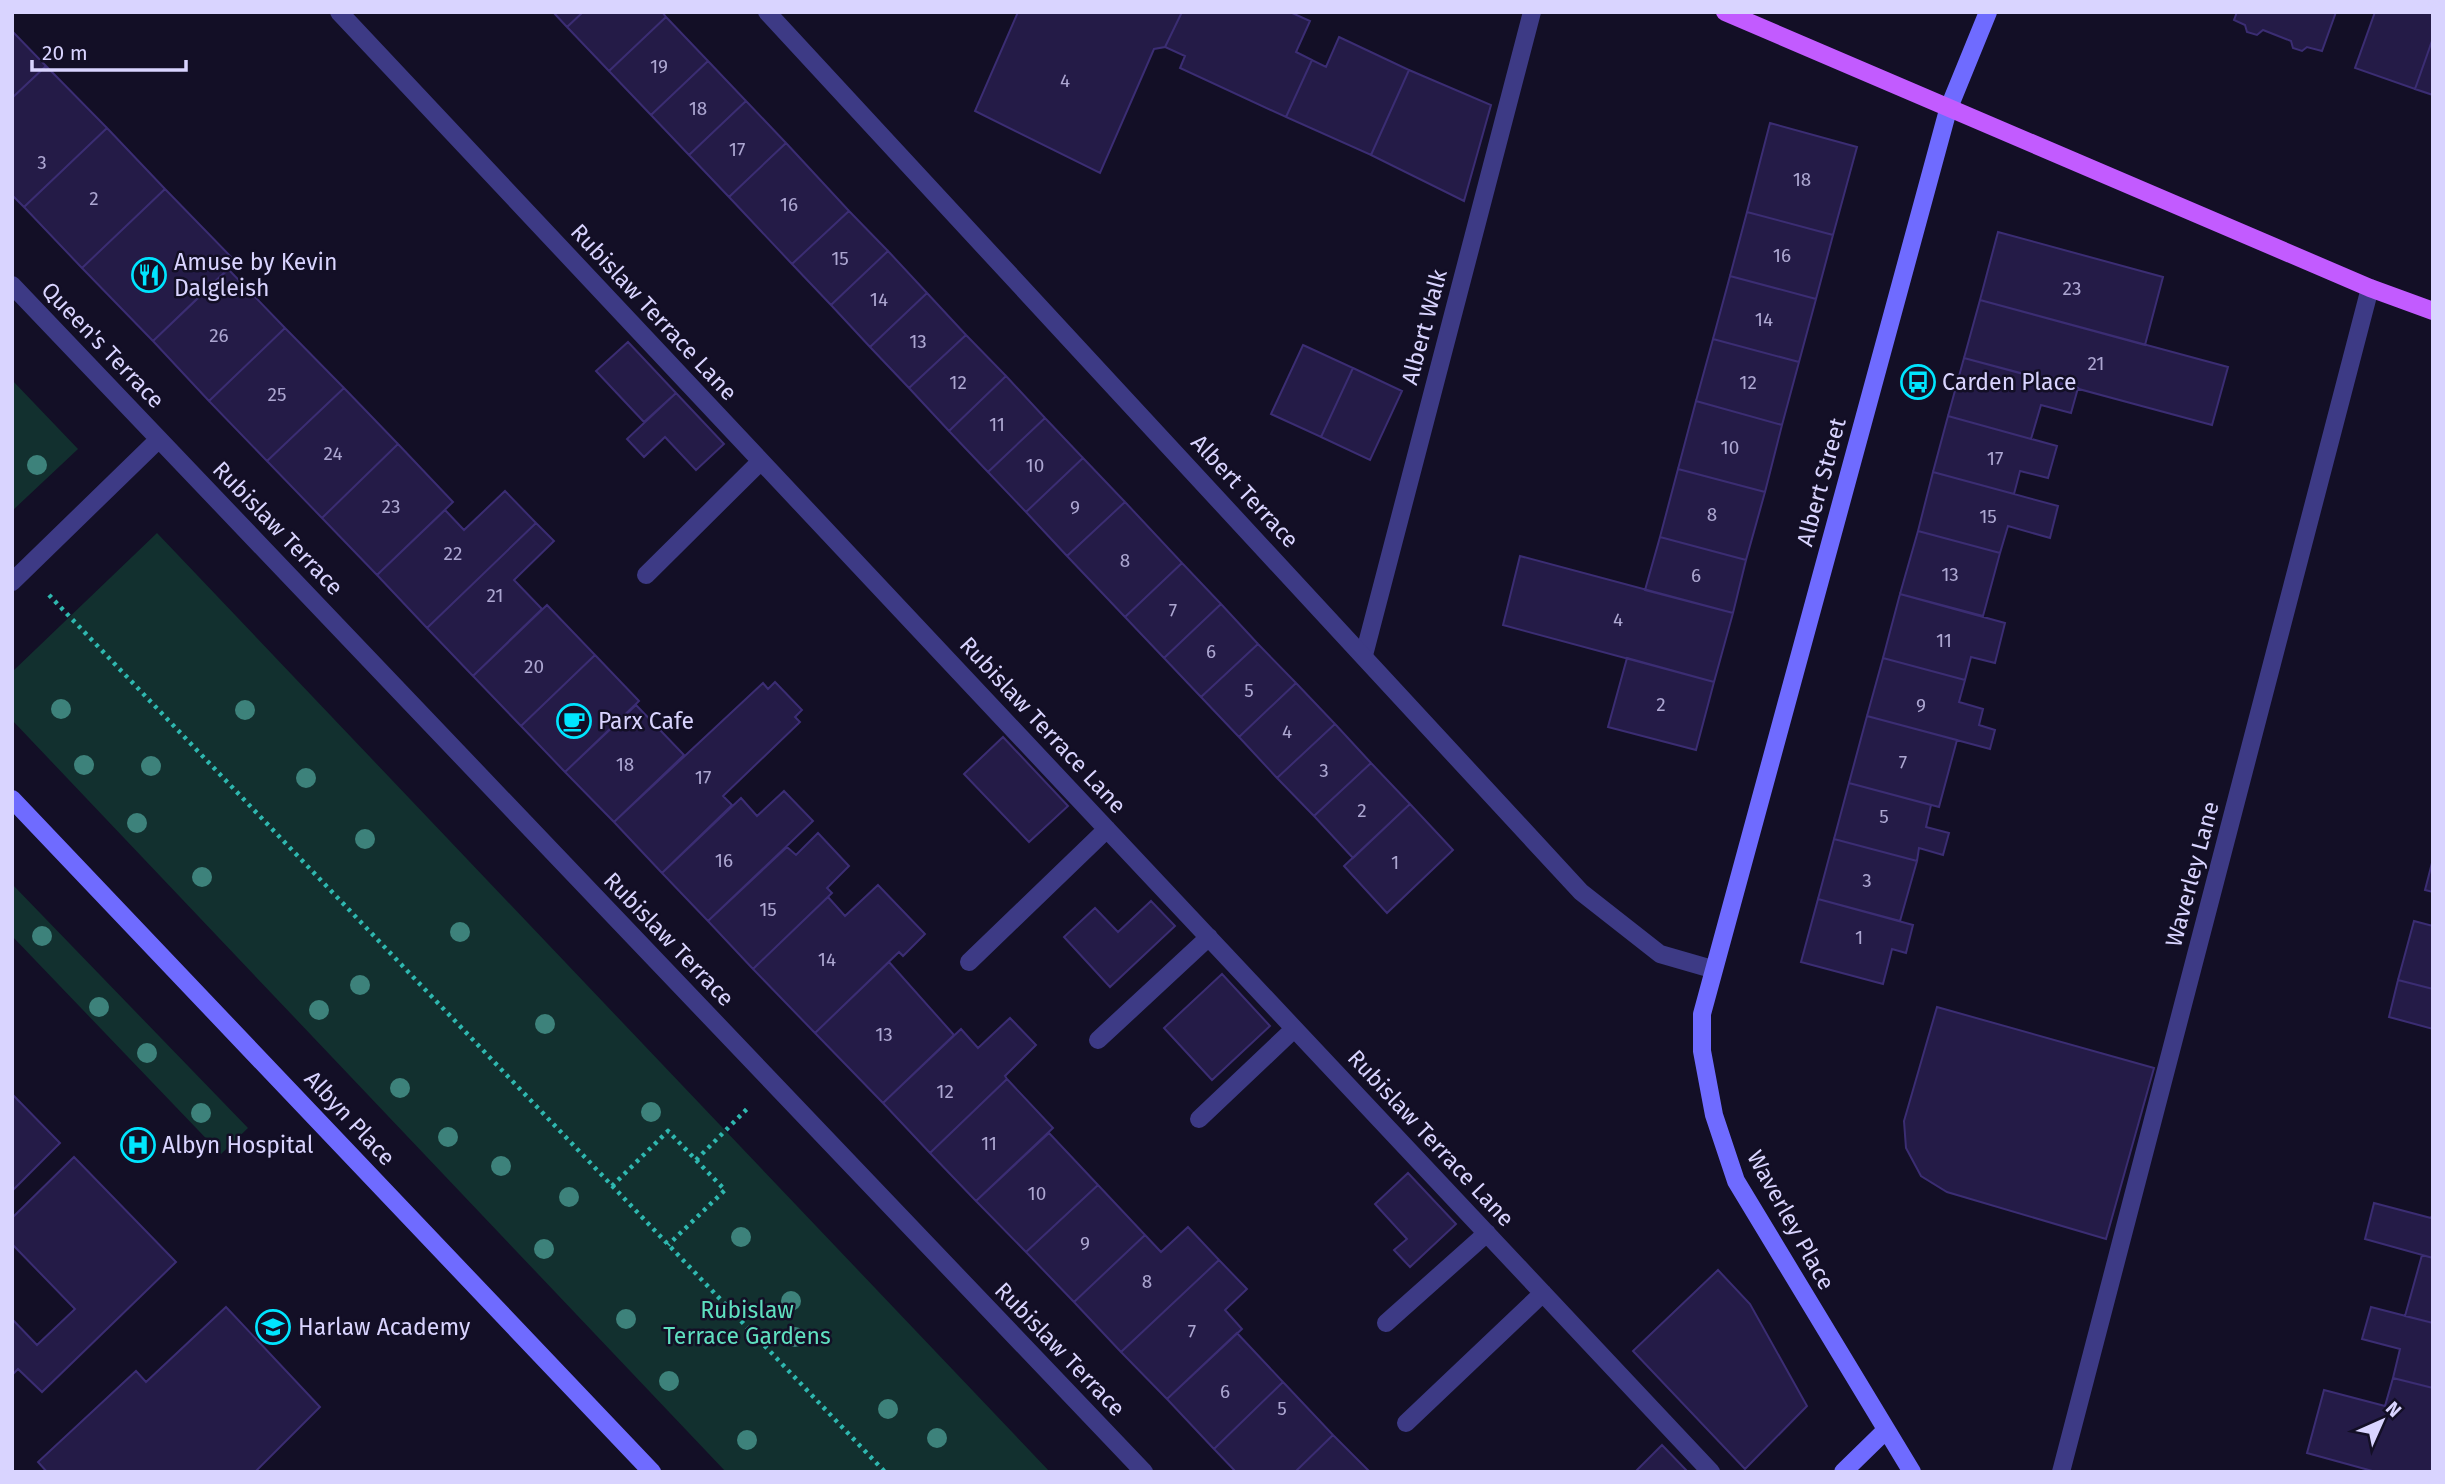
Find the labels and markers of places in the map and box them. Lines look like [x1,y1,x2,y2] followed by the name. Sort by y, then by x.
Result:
[174,248,338,302] place label: Amuse by Kevin Dalgleish
[130,256,168,294] restaurant icon: Amuse by Kevin Dalgleish
[1899,363,1937,401] bus stop icon: Carden Place
[1942,368,2077,396] place label: Carden Place
[555,702,593,740] cafe icon: Parx Cafe
[598,707,694,735] place label: Parx Cafe
[119,1126,157,1164] hospital icon: Albyn Hospital
[162,1131,314,1159] place label: Albyn Hospital
[254,1308,292,1346] school or university icon: Harlaw Academy
[298,1313,471,1341] place label: Harlaw Academy

